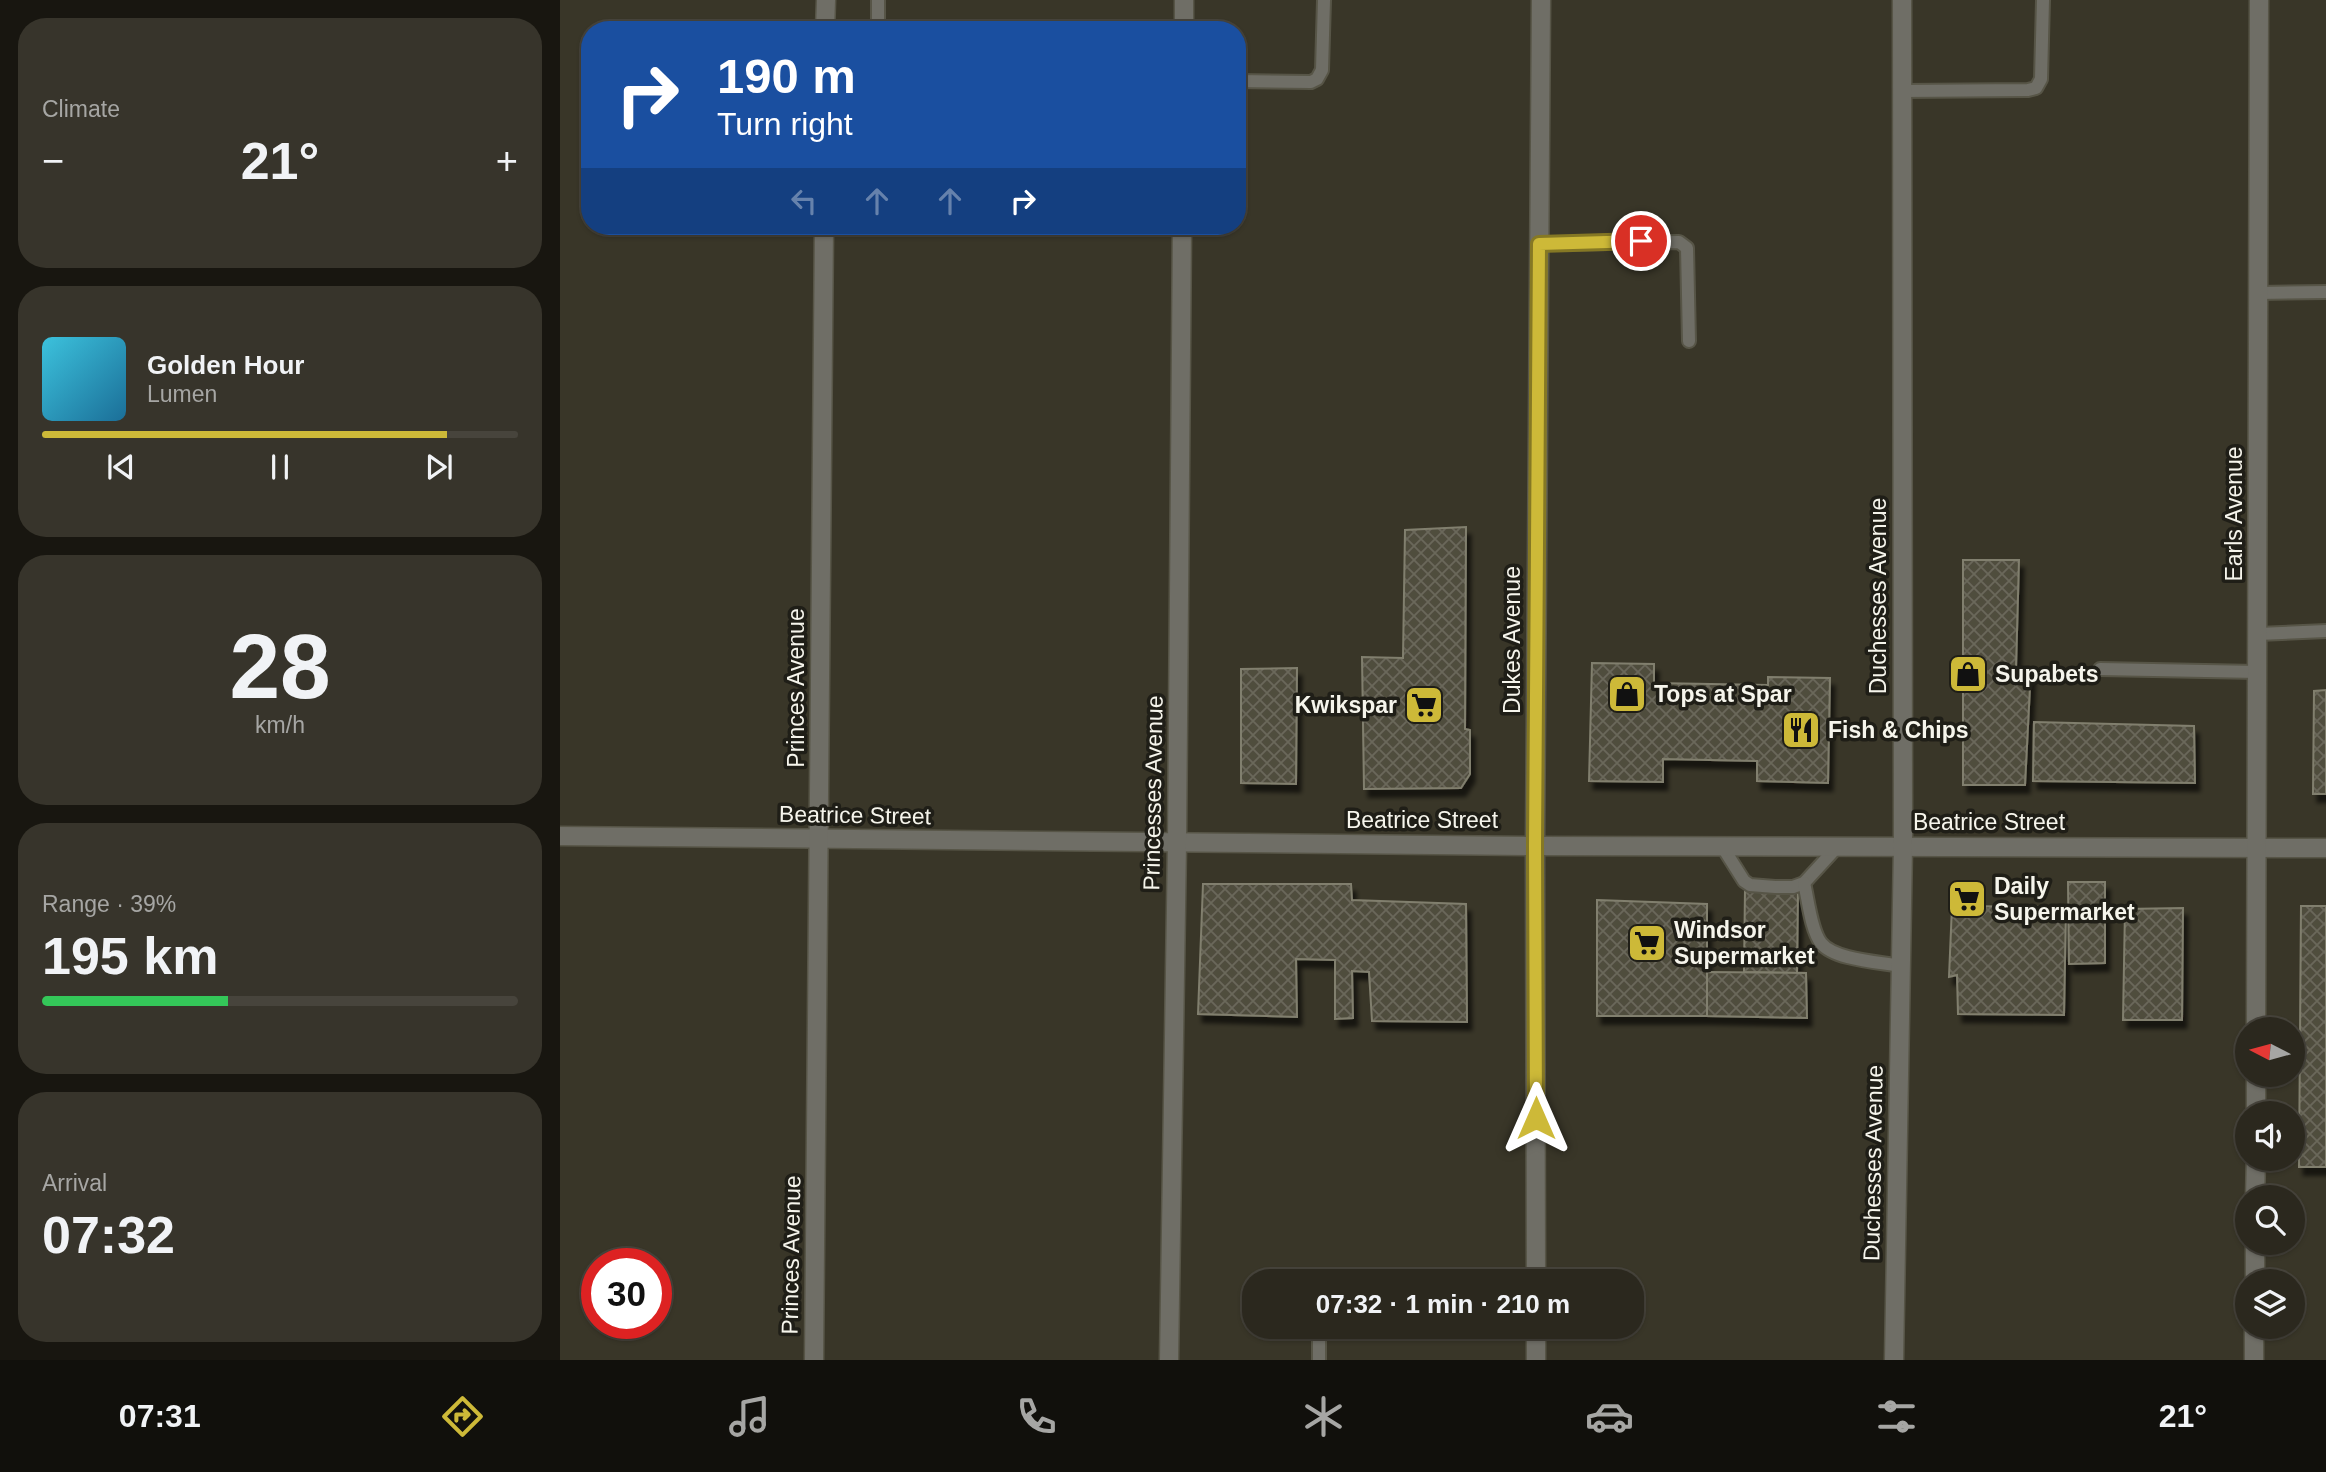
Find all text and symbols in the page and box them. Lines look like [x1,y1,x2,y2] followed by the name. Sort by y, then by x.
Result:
[602,49,693,140] icon: right
[717,49,856,103] text: 190 m
[42,96,120,122] text: Climate
[717,106,853,142] text: Turn right
[241,132,319,190] text: 21°
[42,140,64,182] text: −
[496,140,518,182] text: +
[785,182,823,220] icon: left
[858,182,896,220] icon: ahead
[931,182,969,220] icon: ahead
[1004,182,1042,220] icon: right
[1611,211,1671,271] pin
[1622,222,1660,260] icon: arrive
[147,350,304,380] text: Golden Hour
[147,381,217,407] text: Lumen
[2221,446,2247,582] street label: Earls Avenue
[102,448,140,486] icon: previous
[261,448,299,486] icon: pause
[420,448,458,486] icon: next
[1865,498,1891,694] street label: Duchesses Avenue
[1499,566,1525,714] street label: Dukes Avenue
[783,608,809,768] street label: Princes Avenue
[229,616,331,717] text: 28
[1947,653,1989,695] shop icon: Supabets
[1995,661,2099,687] place label: Supabets
[1606,673,1648,715] shop icon: Tops at Spar
[1654,681,1792,707] place label: Tops at Spar
[1403,684,1445,726] supermarket icon: Kwikspar
[1295,692,1397,718] place label: Kwikspar
[1138,695,1168,891] street label: Princesses Avenue
[1780,709,1822,751] restaurant icon: Fish & Chips
[255,712,305,738] text: km/h
[1828,717,1969,743] place label: Fish & Chips
[779,801,932,829] street label: Beatrice Street
[1346,807,1499,833] street label: Beatrice Street
[1913,809,2066,835] street label: Beatrice Street
[1994,873,2135,925] place label: Daily Supermarket
[1946,878,1988,920] supermarket icon: Daily Supermarket
[42,891,176,917] text: Range · 39%
[1674,917,1815,969] place label: Windsor Supermarket
[1626,922,1668,964] supermarket icon: Windsor Supermarket
[42,927,218,985] text: 195 km
[2235,1017,2305,1087] north arrow
[2235,1017,2305,1339] map controls
[1858,1065,1888,1261] street label: Duchesses Avenue
[1499,1081,1573,1155] position arrow
[2235,1101,2305,1171] button: sound
[42,1170,107,1196] text: Arrival
[777,1175,805,1335] street label: Princes Avenue
[2235,1185,2305,1255] button: search
[42,1206,175,1264] text: 07:32
[581,1248,672,1339] speed limit sign: 30
[2235,1269,2305,1339] button: layers
[1316,1289,1570,1319] text: 07:32 · 1 min · 210 m
[438,1392,487,1441] icon: directions
[725,1392,774,1441] icon: music
[1012,1392,1061,1441] icon: phone
[1299,1392,1348,1441] icon: climate
[1585,1392,1634,1441] icon: car
[1872,1392,1921,1441] icon: filters
[119,1398,201,1434] text: 07:31
[2159,1398,2207,1434] text: 21°

